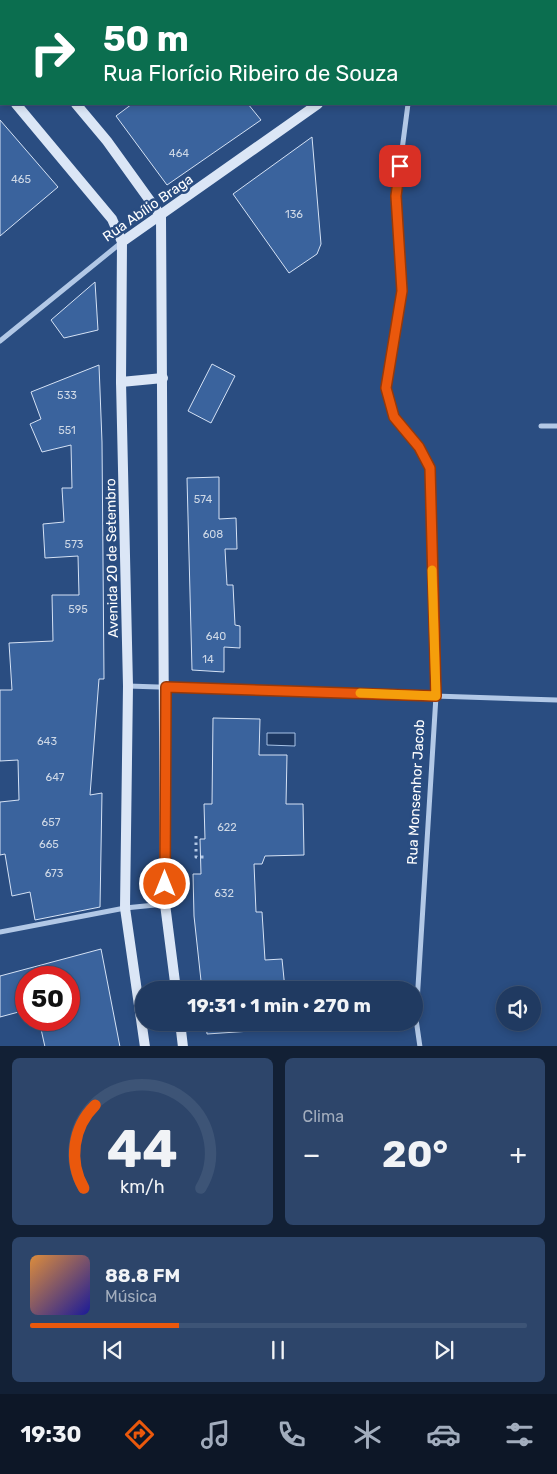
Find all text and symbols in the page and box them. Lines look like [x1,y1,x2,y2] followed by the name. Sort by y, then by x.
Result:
[103,18,189,60] text: 50 m
[20,20,85,85] icon: right
[103,60,399,87] text: Rua Florício Ribeiro de Souza
[379,145,421,187] pin
[169,147,189,160] house number: 464
[386,152,414,180] icon: arrive
[100,171,196,245] street label: Rua Abílio Braga
[11,173,31,186] house number: 465
[285,208,303,221] house number: 136
[57,389,77,402] house number: 533
[58,424,76,437] house number: 551
[102,478,122,638] street label: Avenida 20 de Setembro
[194,493,212,506] house number: 574
[203,528,223,541] house number: 608
[65,538,84,551] house number: 573
[68,603,88,616] house number: 595
[206,630,226,643] house number: 640
[202,653,214,666] house number: 14
[404,719,428,865] street label: Rua Monsenhor Jacob
[37,735,57,748] house number: 643
[46,771,65,784] house number: 647
[42,816,61,829] house number: 657
[217,821,237,834] house number: 622
[39,838,59,851] house number: 665
[138,857,190,909] position arrow
[45,867,64,880] house number: 673
[214,887,234,900] house number: 632
[15,966,80,1031] speed limit sign: 50
[496,986,541,1031] map controls
[496,986,541,1031] button: sound
[187,994,371,1017] text: 19:31 · 1 min · 270 m
[303,1107,344,1126] text: Clima
[107,1118,178,1180] text: 44
[382,1131,448,1177] text: 20°
[303,1138,321,1171] text: −
[510,1138,527,1171] text: +
[120,1176,165,1197] text: km/h
[105,1264,180,1287] text: 88.8 FM
[105,1287,157,1306] text: Música
[99,1336,127,1364] icon: previous
[264,1336,292,1364] icon: pause
[430,1336,458,1364] icon: next
[122,1417,157,1452] icon: directions
[198,1417,233,1452] icon: music
[274,1417,309,1452] icon: phone
[350,1417,385,1452] icon: climate
[426,1417,461,1452] icon: car
[502,1417,537,1452] icon: filters
[20,1421,81,1448] text: 19:30

